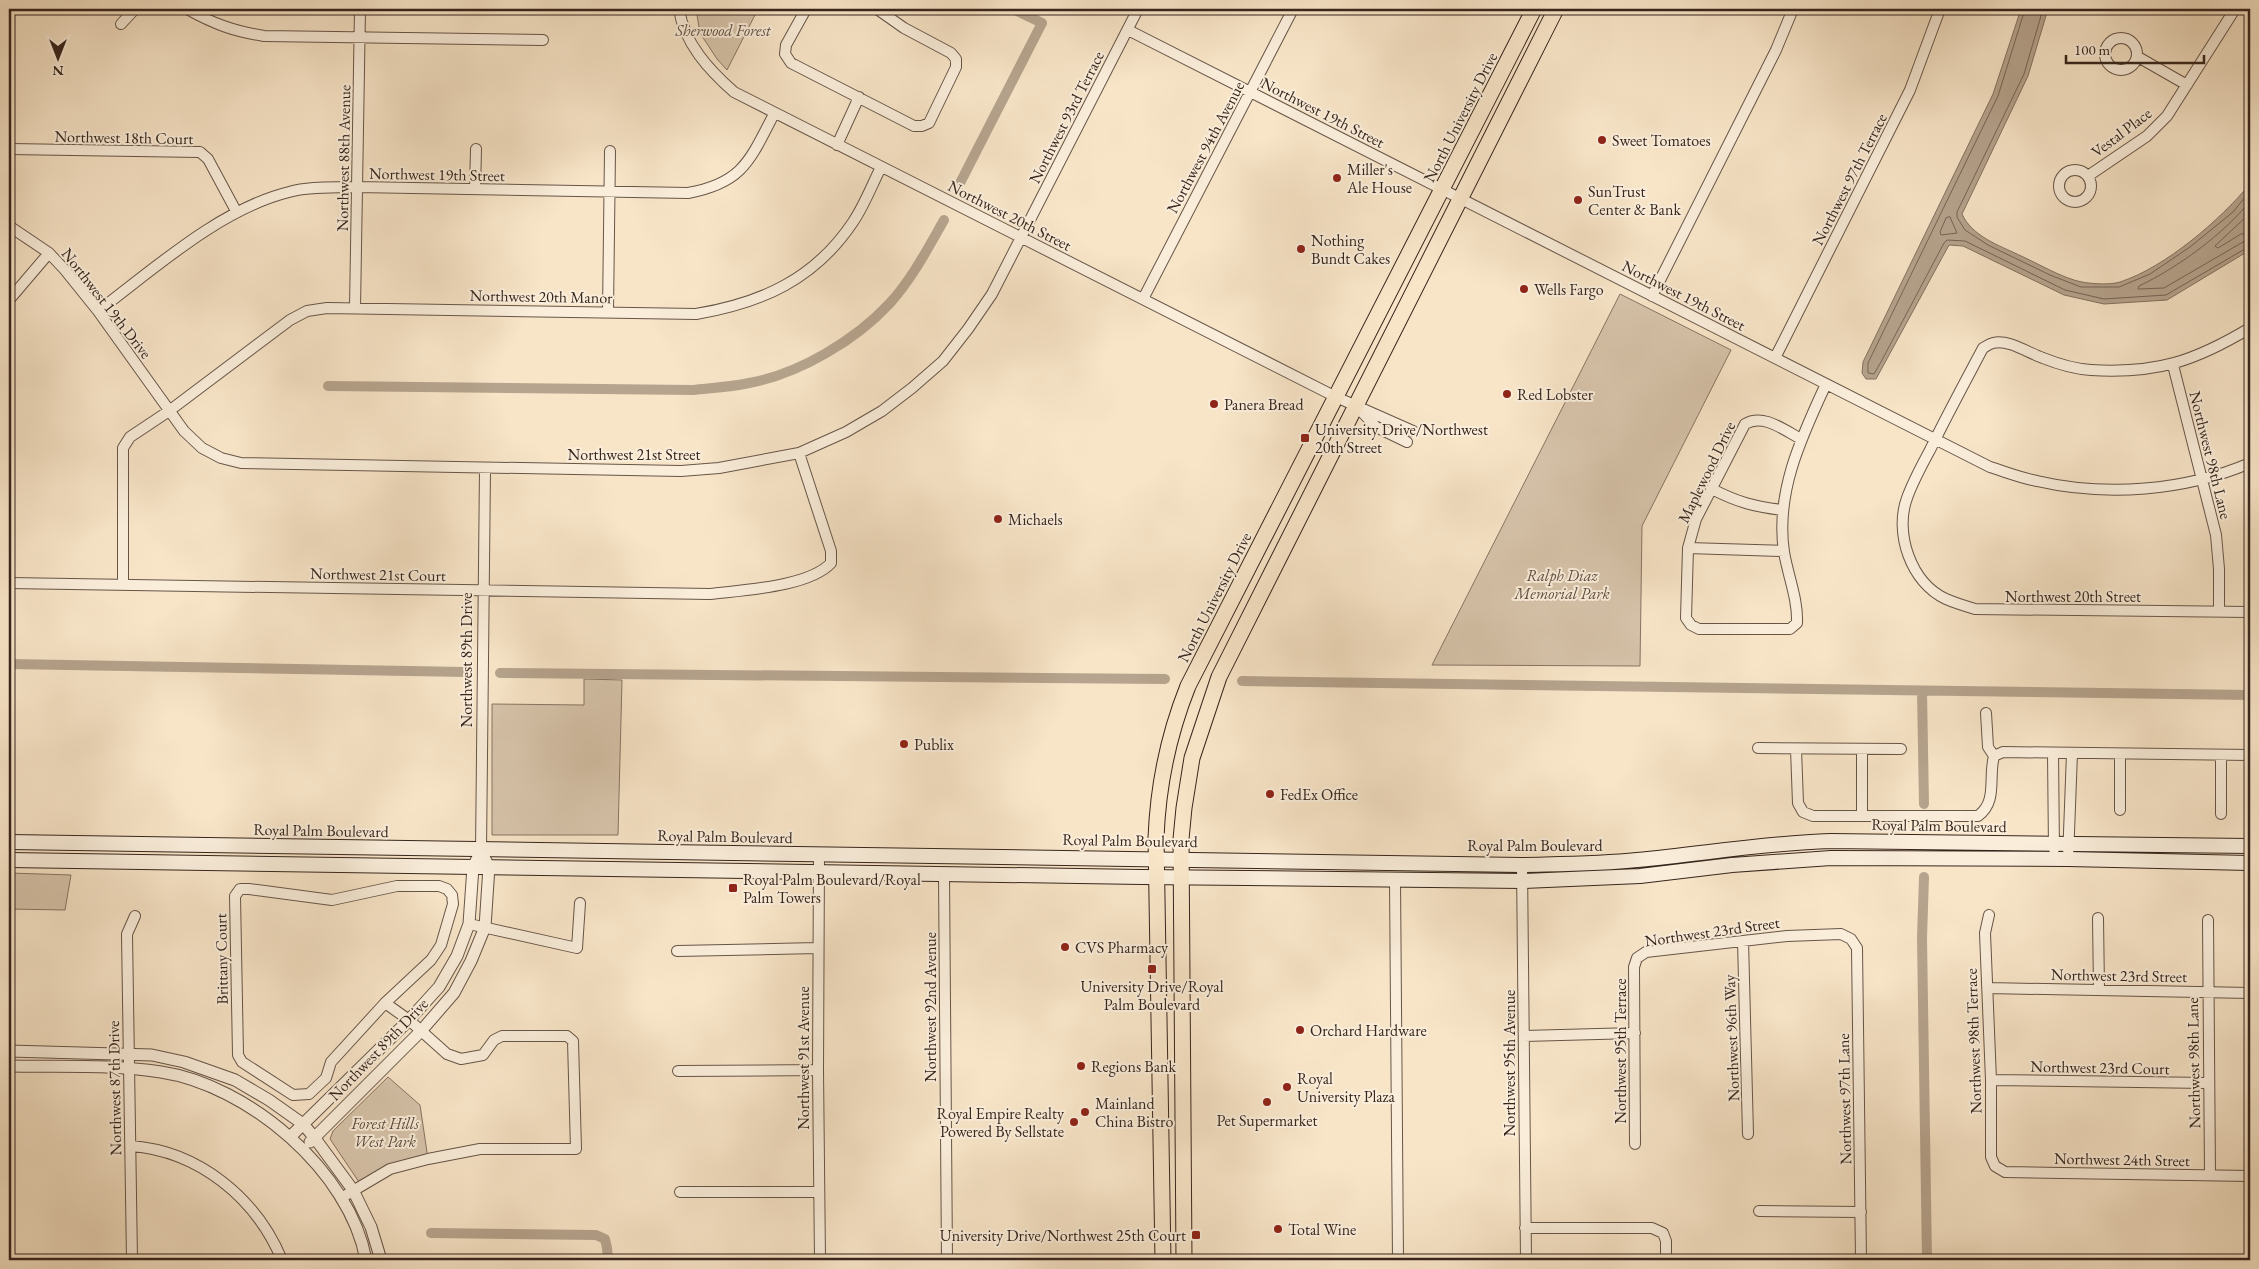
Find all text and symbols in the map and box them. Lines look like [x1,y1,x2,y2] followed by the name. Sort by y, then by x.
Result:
[674,20,772,41] park label: Sherwood Forest
[32,32,82,82] north arrow
[2066,32,2204,64] scale bar
[2074,40,2111,59] text: 100 m
[1024,48,1109,187] street label: Northwest 93rd Terrace
[1419,49,1502,186] street label: North University Drive
[52,62,64,80] text: N
[1257,72,1388,153] street label: Northwest 19th Street
[1162,78,1249,217] street label: Northwest 94th Avenue
[332,84,355,232] street label: Northwest 88th Avenue
[2087,103,2156,162] street label: Vestal Place
[1807,110,1892,249] street label: Northwest 97th Terrace
[54,126,194,149] street label: Northwest 18th Court
[1612,130,1711,151] place label: Sweet Tomatoes
[1596,134,1608,146] marker: Sweet Tomatoes
[1346,159,1412,198] place label: Miller's Ale House
[369,163,505,186] street label: Northwest 19th Street
[1331,172,1343,184] marker: Miller's Ale House
[944,175,1075,256] street label: Northwest 20th Street
[1588,181,1681,220] place label: SunTrust Center & Bank
[1572,194,1584,206] marker: SunTrust Center & Bank
[1311,230,1390,269] place label: Nothing Bundt Cakes
[1295,243,1307,255] marker: Nothing Bundt Cakes
[57,244,156,363] street label: Northwest 19th Drive
[1618,255,1749,336] street label: Northwest 19th Street
[1534,279,1604,300] place label: Wells Fargo
[1518,283,1530,295] marker: Wells Fargo
[469,285,613,308] street label: Northwest 20th Manor
[1517,384,1594,405] place label: Red Lobster
[1501,388,1513,400] marker: Red Lobster
[2184,389,2237,521] street label: Northwest 98th Lane
[1224,394,1304,415] place label: Panera Bread
[1208,398,1220,410] marker: Panera Bread
[1673,418,1740,526] street label: Maplewood Drive
[1315,419,1488,458] place label: University Drive/Northwest 20th Street
[1299,432,1311,444] marker: University Drive/Northwest 20th Street
[568,444,700,465] street label: Northwest 21st Street
[1008,509,1063,530] place label: Michaels
[992,513,1004,525] marker: Michaels
[1173,529,1256,666] street label: North University Drive
[310,563,446,586] street label: Northwest 21st Court
[1513,565,1610,604] park label: Ralph Diaz Memorial Park
[2005,586,2141,607] street label: Northwest 20th Street
[456,593,477,728] street label: Northwest 89th Drive
[914,734,954,755] place label: Publix
[898,738,910,750] marker: Publix
[1280,784,1358,805] place label: FedEx Office
[1264,788,1276,800] marker: FedEx Office
[1871,814,2008,837] street label: Royal Palm Boulevard
[253,819,390,842] street label: Royal Palm Boulevard
[657,825,794,848] street label: Royal Palm Boulevard
[1062,829,1199,852] street label: Royal Palm Boulevard
[1467,835,1604,856] street label: Royal Palm Boulevard
[743,869,921,908] place label: Royal Palm Boulevard/Royal Palm Towers
[727,882,739,894] marker: Royal Palm Boulevard/Royal Palm Towers
[1643,912,1781,951] street label: Northwest 23rd Street
[210,913,233,1005] street label: Brittany Court
[920,932,941,1082] street label: Northwest 92nd Avenue
[1075,937,1169,958] place label: CVS Pharmacy
[1059,941,1071,953] marker: CVS Pharmacy
[1146,963,1158,975] marker: University Drive/Royal Palm Boulevard
[2051,964,2187,987] street label: Northwest 23rd Street
[1960,968,1987,1114] street label: Northwest 98th Terrace
[1719,973,1744,1102] street label: Northwest 96th Way
[1080,976,1224,1015] place label: University Drive/Royal Palm Boulevard
[1610,978,1631,1124] street label: Northwest 95th Terrace
[793,986,814,1130] street label: Northwest 91st Avenue
[1499,990,1520,1136] street label: Northwest 95th Avenue
[324,993,433,1105] street label: Northwest 89th Drive
[2182,997,2205,1129] street label: Northwest 98th Lane
[103,1020,126,1156] street label: Northwest 87th Drive
[1310,1020,1427,1041] place label: Orchard Hardware
[1294,1024,1306,1036] marker: Orchard Hardware
[1833,1033,1856,1165] street label: Northwest 97th Lane
[1091,1056,1176,1077] place label: Regions Bank
[2030,1056,2170,1079] street label: Northwest 23rd Court
[1075,1060,1087,1072] marker: Regions Bank
[1297,1068,1395,1107] place label: Royal University Plaza
[1281,1081,1293,1093] marker: Royal University Plaza
[1095,1093,1173,1132] place label: Mainland China Bistro
[1261,1096,1273,1108] marker: Pet Supermarket
[936,1103,1065,1142] place label: Royal Empire Realty Powered By Sellstate
[1079,1106,1091,1118] marker: Mainland China Bistro
[1216,1110,1318,1131] place label: Pet Supermarket
[350,1113,419,1152] park label: Forest Hills West Park
[1068,1116,1080,1128] marker: Royal Empire Realty Powered By Sellstate
[2054,1148,2190,1171] street label: Northwest 24th Street
[1288,1219,1356,1240] place label: Total Wine
[1272,1223,1284,1235] marker: Total Wine
[940,1225,1186,1246] place label: University Drive/Northwest 25th Court
[1190,1229,1202,1241] marker: University Drive/Northwest 25th Court

